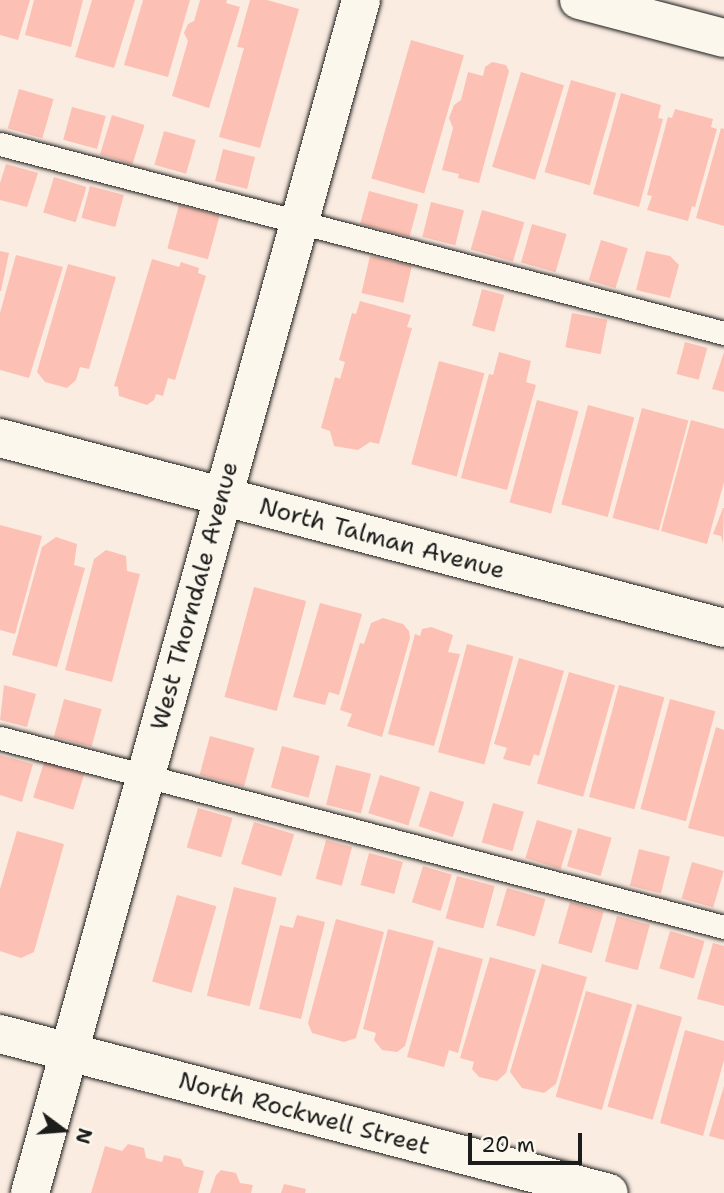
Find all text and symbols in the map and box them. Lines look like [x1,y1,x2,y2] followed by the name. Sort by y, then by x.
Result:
[145,459,245,733] street label: West Thorndale Avenue
[256,492,508,586] street label: North Talman Avenue
[175,1067,433,1161] street label: North Rockwell Street
[28,1095,98,1165] north arrow
[472,1120,586,1164] scale bar
[70,1125,98,1147] text: N
[481,1131,535,1159] text: 20 m

